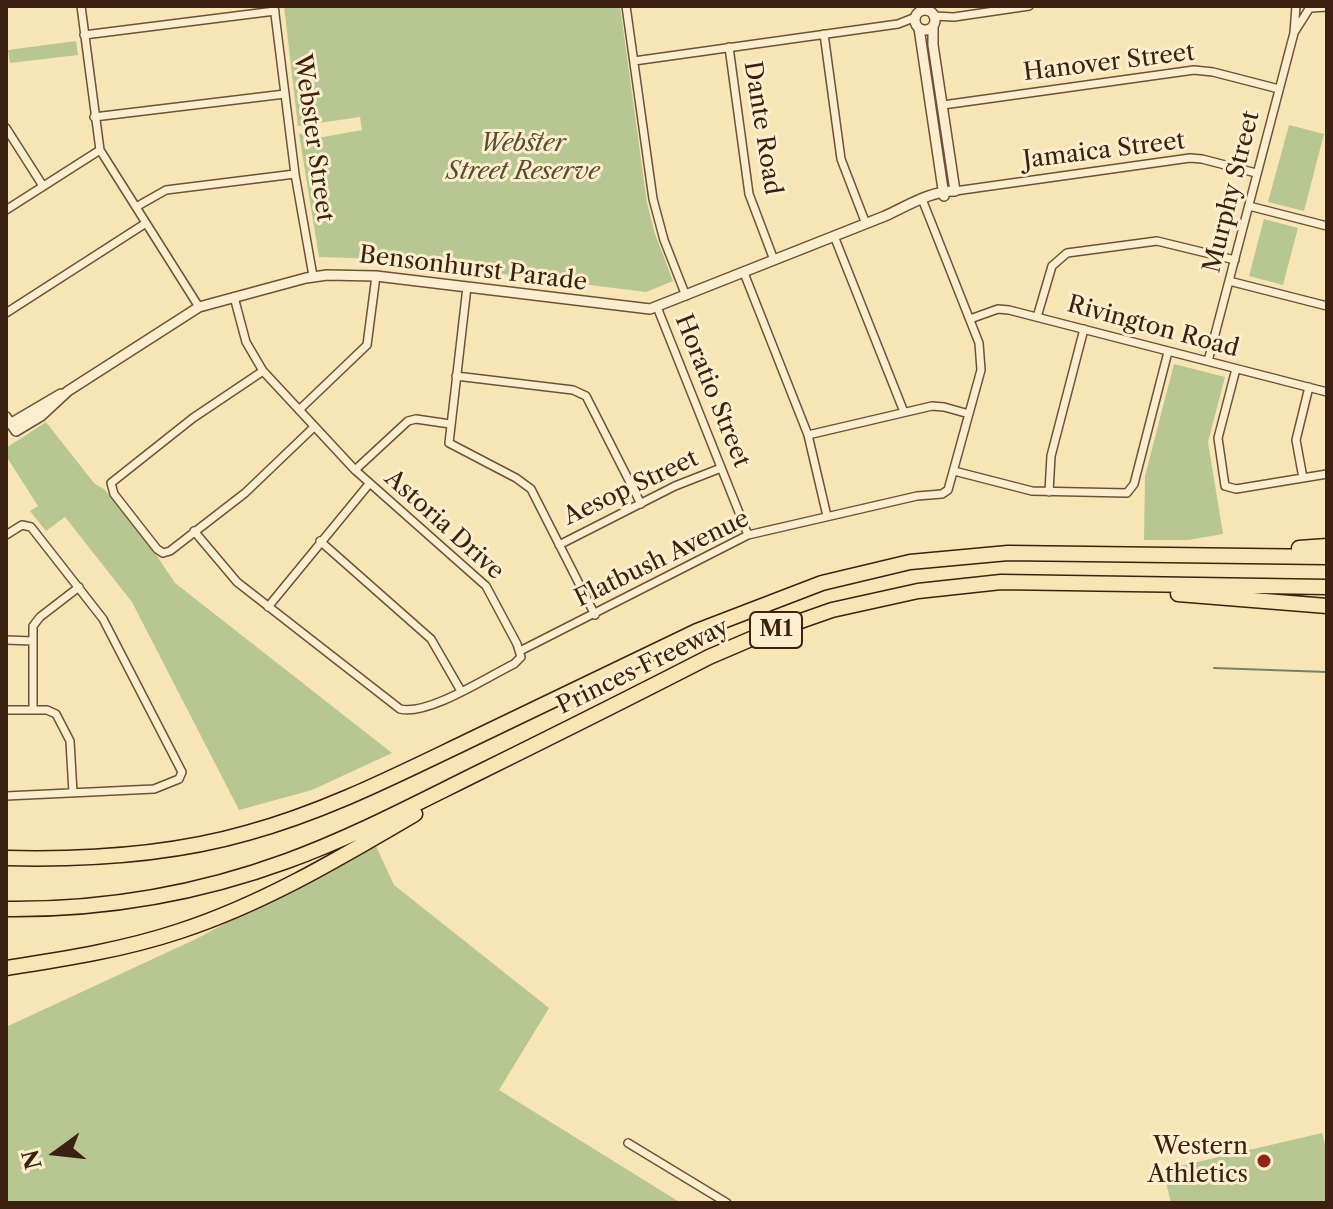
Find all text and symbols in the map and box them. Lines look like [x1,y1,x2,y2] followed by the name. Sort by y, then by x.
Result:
[1022,38,1196,88] street label: Hanover Street
[287,52,339,224] street label: Webster Street
[737,59,787,197] street label: Dante Road
[1198,108,1266,276] street label: Murphy Street
[1021,127,1187,175] street label: Jamaica Street
[446,130,600,186] park label: Webster Street Reserve
[357,241,589,297] street label: Bensonhurst Parade
[1064,290,1242,364] street label: Rivington Road
[668,310,756,472] street label: Horatio Street
[559,444,703,532] street label: Aesop Street
[379,464,509,586] street label: Astoria Drive
[570,504,754,614] street label: Flatbush Avenue
[750,612,802,648] road number: M1
[552,613,734,721] street label: Princes Freeway
[16,1113,96,1193] north arrow
[1148,1133,1248,1189] place label: Western Athletics
[17,1147,48,1172] text: N
[1255,1152,1273,1170] marker: Western Athletics

